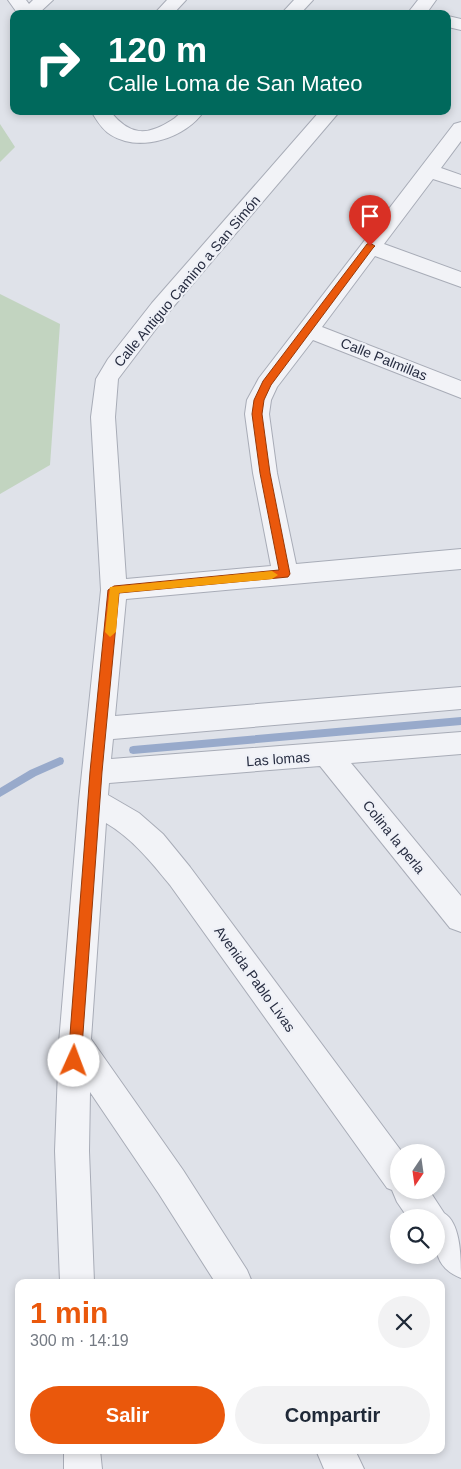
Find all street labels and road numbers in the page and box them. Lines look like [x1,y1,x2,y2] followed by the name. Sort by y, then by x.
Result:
[111,192,263,370] street label: Calle Antiguo Camino a San Simón
[338,334,430,384] street label: Calle Palmillas
[246,749,310,769] street label: Las lomas
[360,797,429,877] street label: Colina la perla
[211,923,299,1035] street label: Avenida Pablo Livas

